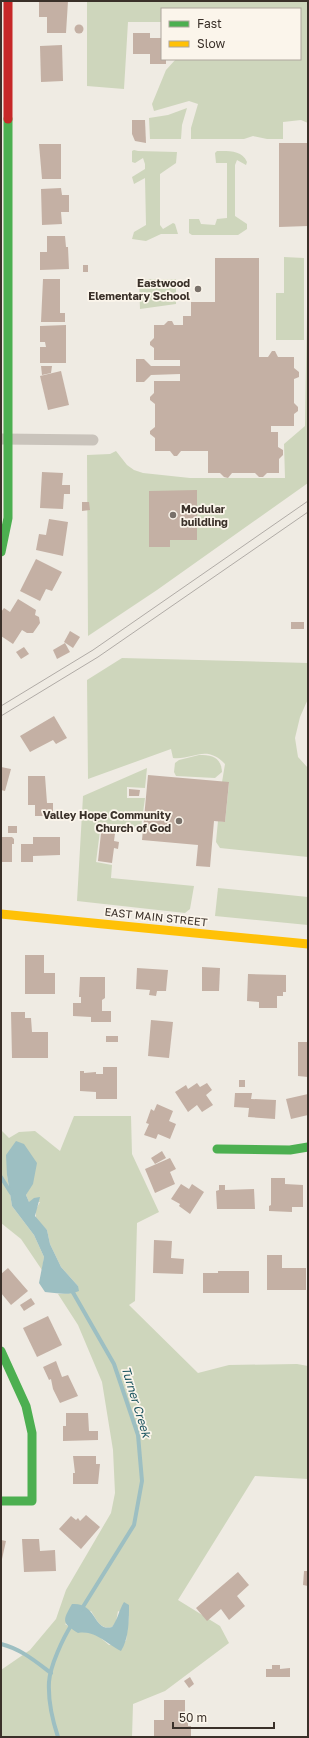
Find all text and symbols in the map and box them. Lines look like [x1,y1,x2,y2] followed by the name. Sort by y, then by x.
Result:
[161,8,301,60] legend
[197,16,222,31] text: Fast
[197,36,225,51] text: Slow
[88,276,190,302] place label: Eastwood Elementary School
[193,284,203,294] marker: Eastwood Elementary School
[181,502,228,528] place label: Modular buildling
[168,510,178,520] marker: Modular buildling
[43,808,171,834] place label: Valley Hope Community Church of God
[174,816,184,826] marker: Valley Hope Community Church of God
[104,905,208,928] street label: EAST MAIN STREET
[119,1364,155,1440] water label: Turner Creek
[173,1704,274,1730] scale bar
[179,1710,207,1725] text: 50 m

